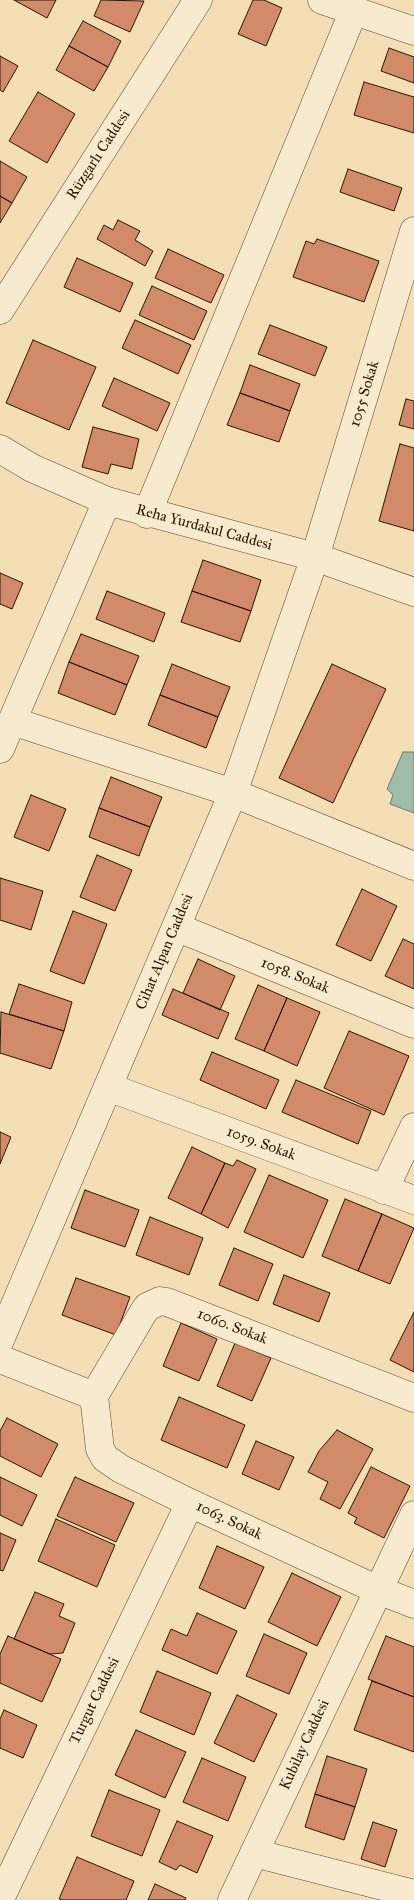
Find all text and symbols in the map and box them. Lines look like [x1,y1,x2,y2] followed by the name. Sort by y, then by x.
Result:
[63,107,135,203] street label: Rüzgarlı Caddesi
[346,359,384,429] street label: 1055 Sokak
[134,501,274,555] street label: Reha Yurdakul Caddesi
[132,891,198,1013] street label: Cihat Alpan Caddesi
[258,954,332,998] street label: 1058. Sokak
[224,1123,298,1165] street label: 1059. Sokak
[194,1305,270,1349] street label: 1060. Sokak
[193,1498,265,1544] street label: 1063. Sokak
[66,1654,124,1748] street label: Turgut Caddesi
[276,1697,334,1793] street label: Kubilay Caddesi

